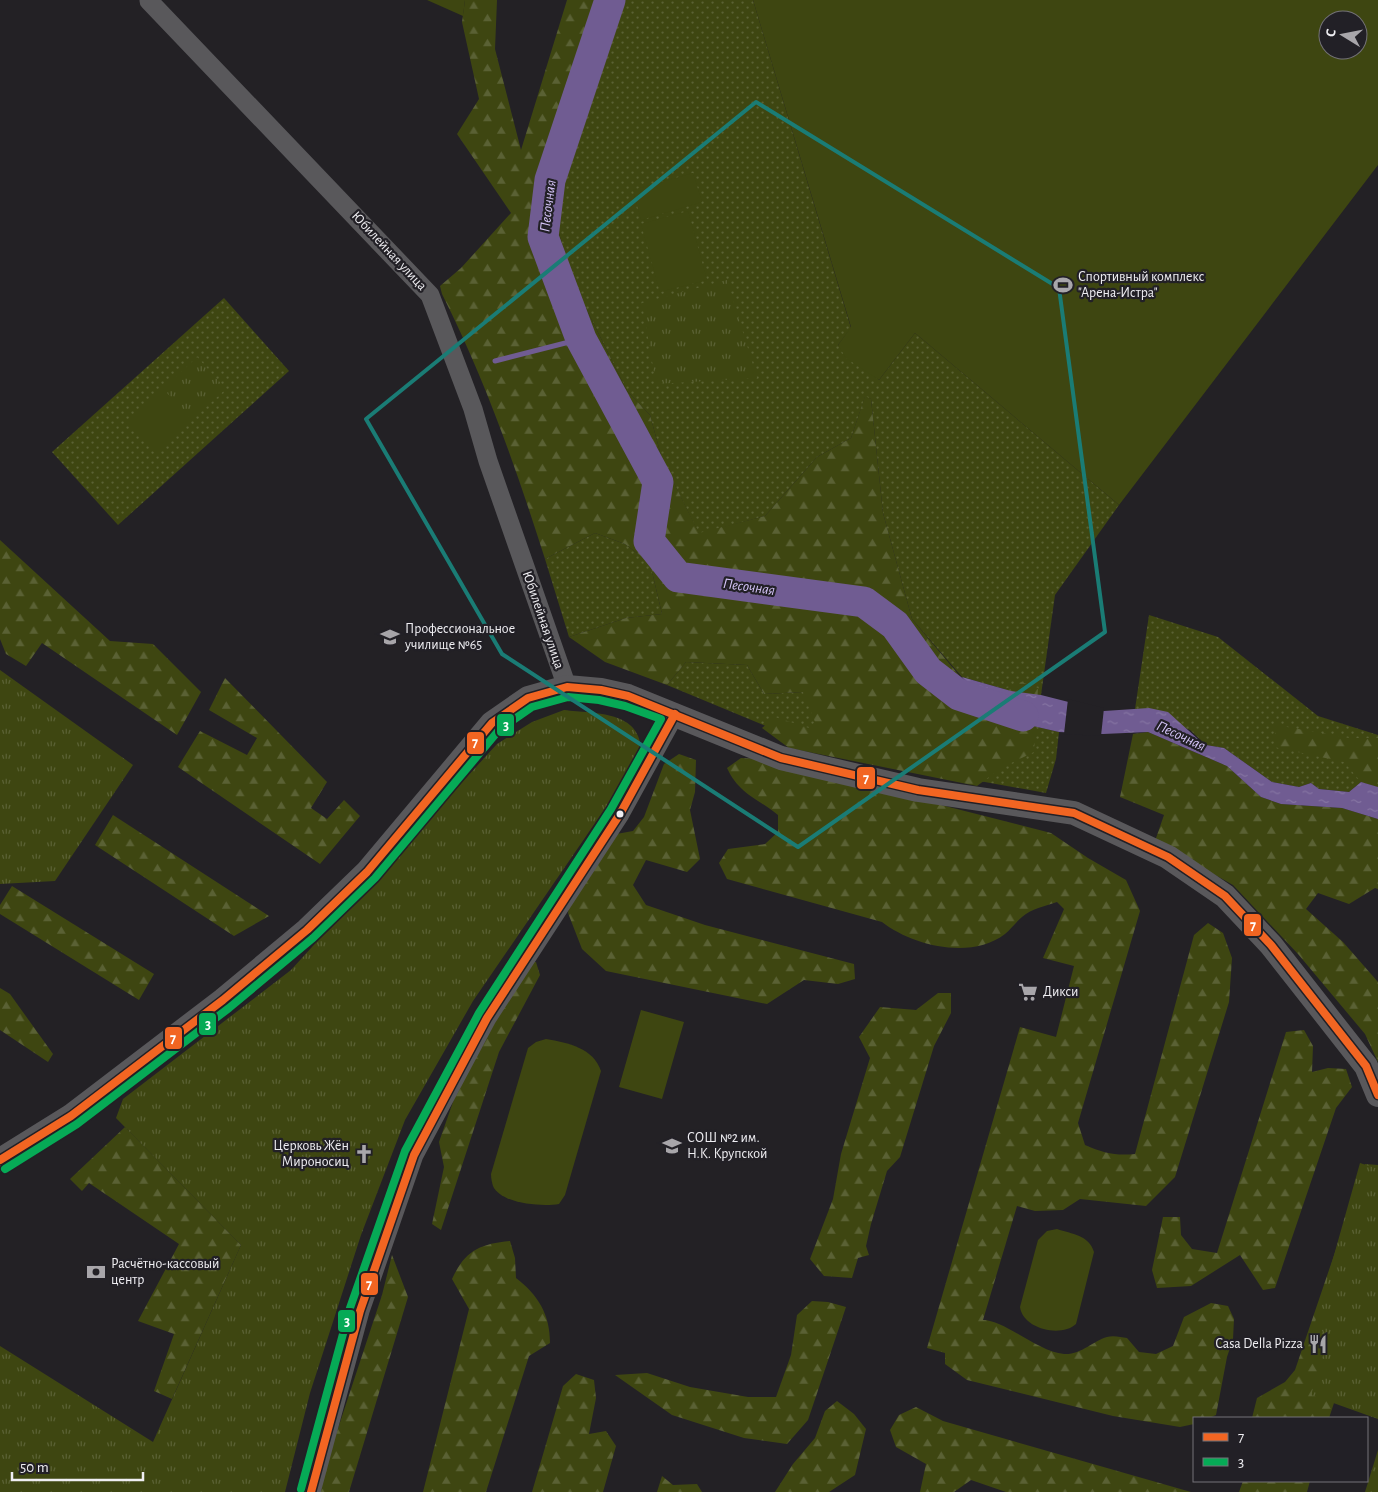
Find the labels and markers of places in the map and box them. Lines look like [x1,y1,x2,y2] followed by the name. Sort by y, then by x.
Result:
[1078,270,1205,300] place label: Спортивный комплекс "Арена-Истра"
[1052,274,1074,296] sports icon: Спортивный комплекс "Арена-Истра"
[404,622,515,652] place label: Профессиональное училище №65
[379,626,401,648] school or university icon: Профессиональное училище №65
[615,809,625,819] unlabelled marker
[1017,981,1039,1003] supermarket icon: Дикси
[1043,985,1078,999] place label: Дикси
[687,1131,767,1161] place label: СОШ №2 им. Н.К. Крупской
[661,1135,683,1157] school or university icon: СОШ №2 им. Н.К. Крупской
[273,1139,349,1169] place label: Церковь Жён Мироносиц
[353,1143,375,1165] church icon: Церковь Жён Мироносиц
[111,1257,219,1287] place label: Расчётно-кассовый центр
[85,1261,107,1283] bank icon: Расчётно-кассовый центр
[1307,1333,1329,1355] restaurant icon: Casa Della Pizza
[1215,1337,1304,1351] place label: Casa Della Pizza

